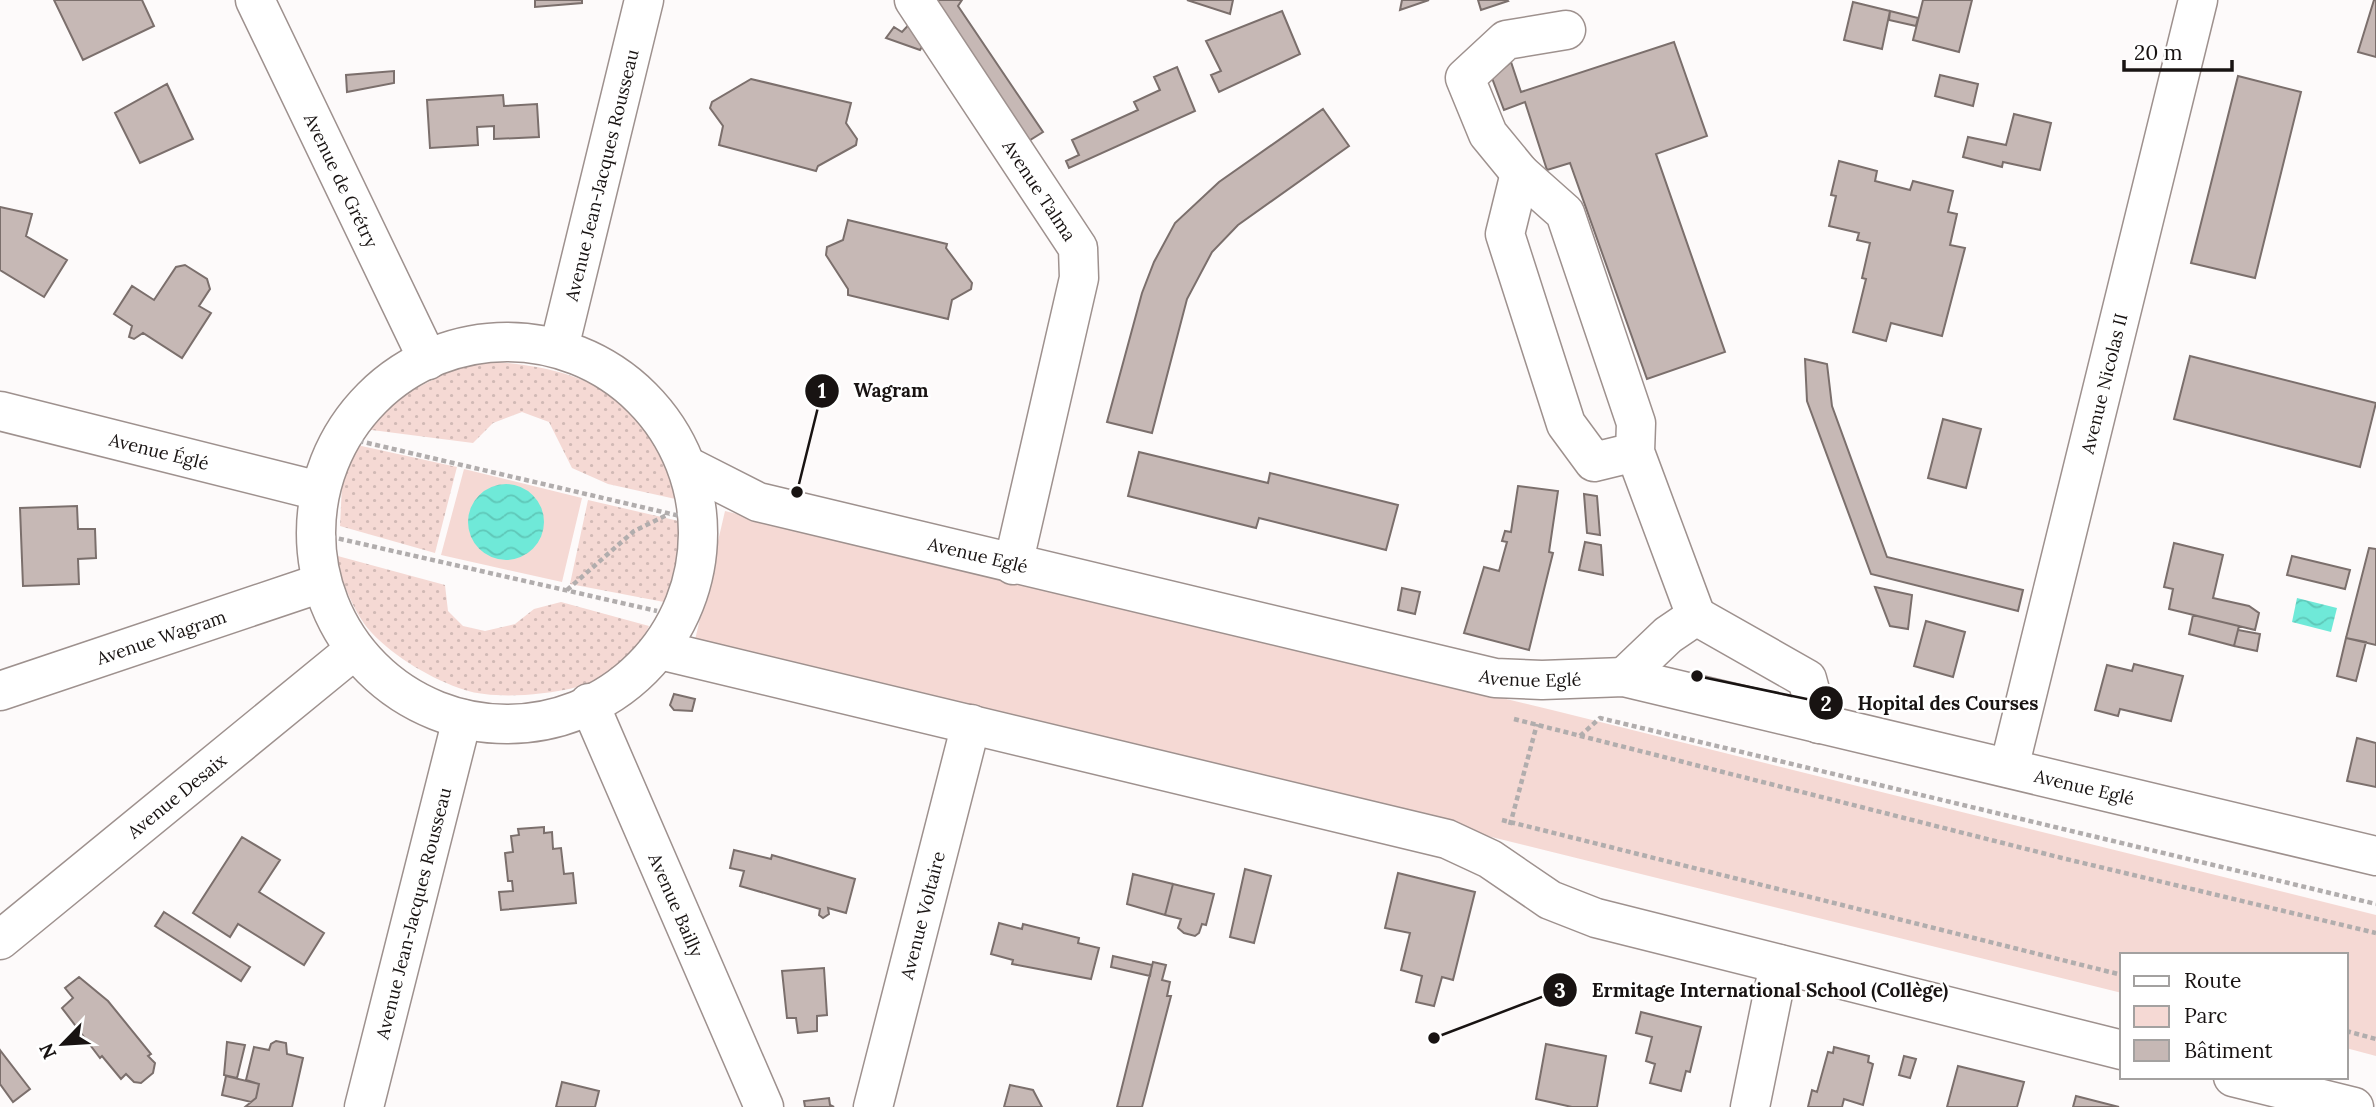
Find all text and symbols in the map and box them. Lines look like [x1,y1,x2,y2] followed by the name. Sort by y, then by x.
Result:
[2124,28,2232,72] scale bar
[2134,39,2183,66] text: 20 m
[559,46,643,304] street label: Avenue Jean-Jacques Rousseau
[299,108,384,252] street label: Avenue de Grétry
[997,134,1082,245] street label: Avenue Talma
[2075,311,2132,457] street label: Avenue Nicolas II
[805,371,943,411] callout: Wagram
[818,377,826,404] text: 1
[854,378,929,402] text: Wagram
[106,427,212,475] street label: Avenue Églé
[925,531,1030,578] street label: Avenue Eglé
[92,604,229,670] street label: Avenue Wagram
[1476,663,1582,692] street label: Avenue Eglé
[1809,683,2052,723] callout: Hopital des Courses
[1820,690,1832,717] text: 2
[1858,691,2038,715] text: Hopital des Courses
[121,748,231,844] street label: Avenue Desaix
[2031,763,2137,810] street label: Avenue Eglé
[370,785,456,1042] street label: Avenue Jean-Jacques Rousseau
[644,849,709,961] street label: Avenue Bailly
[894,849,950,983] street label: Avenue Voltaire
[2120,953,2348,1079] legend
[2184,967,2241,994] text: Route
[1543,970,1962,1010] callout: Ermitage International School (Collège)
[1554,977,1566,1004] text: 3
[1592,978,1948,1003] text: Ermitage International School (Collège)
[2184,1002,2228,1029] text: Parc
[28,1009,98,1079] north arrow
[2184,1037,2273,1064] text: Bâtiment
[33,1039,62,1063] text: N

